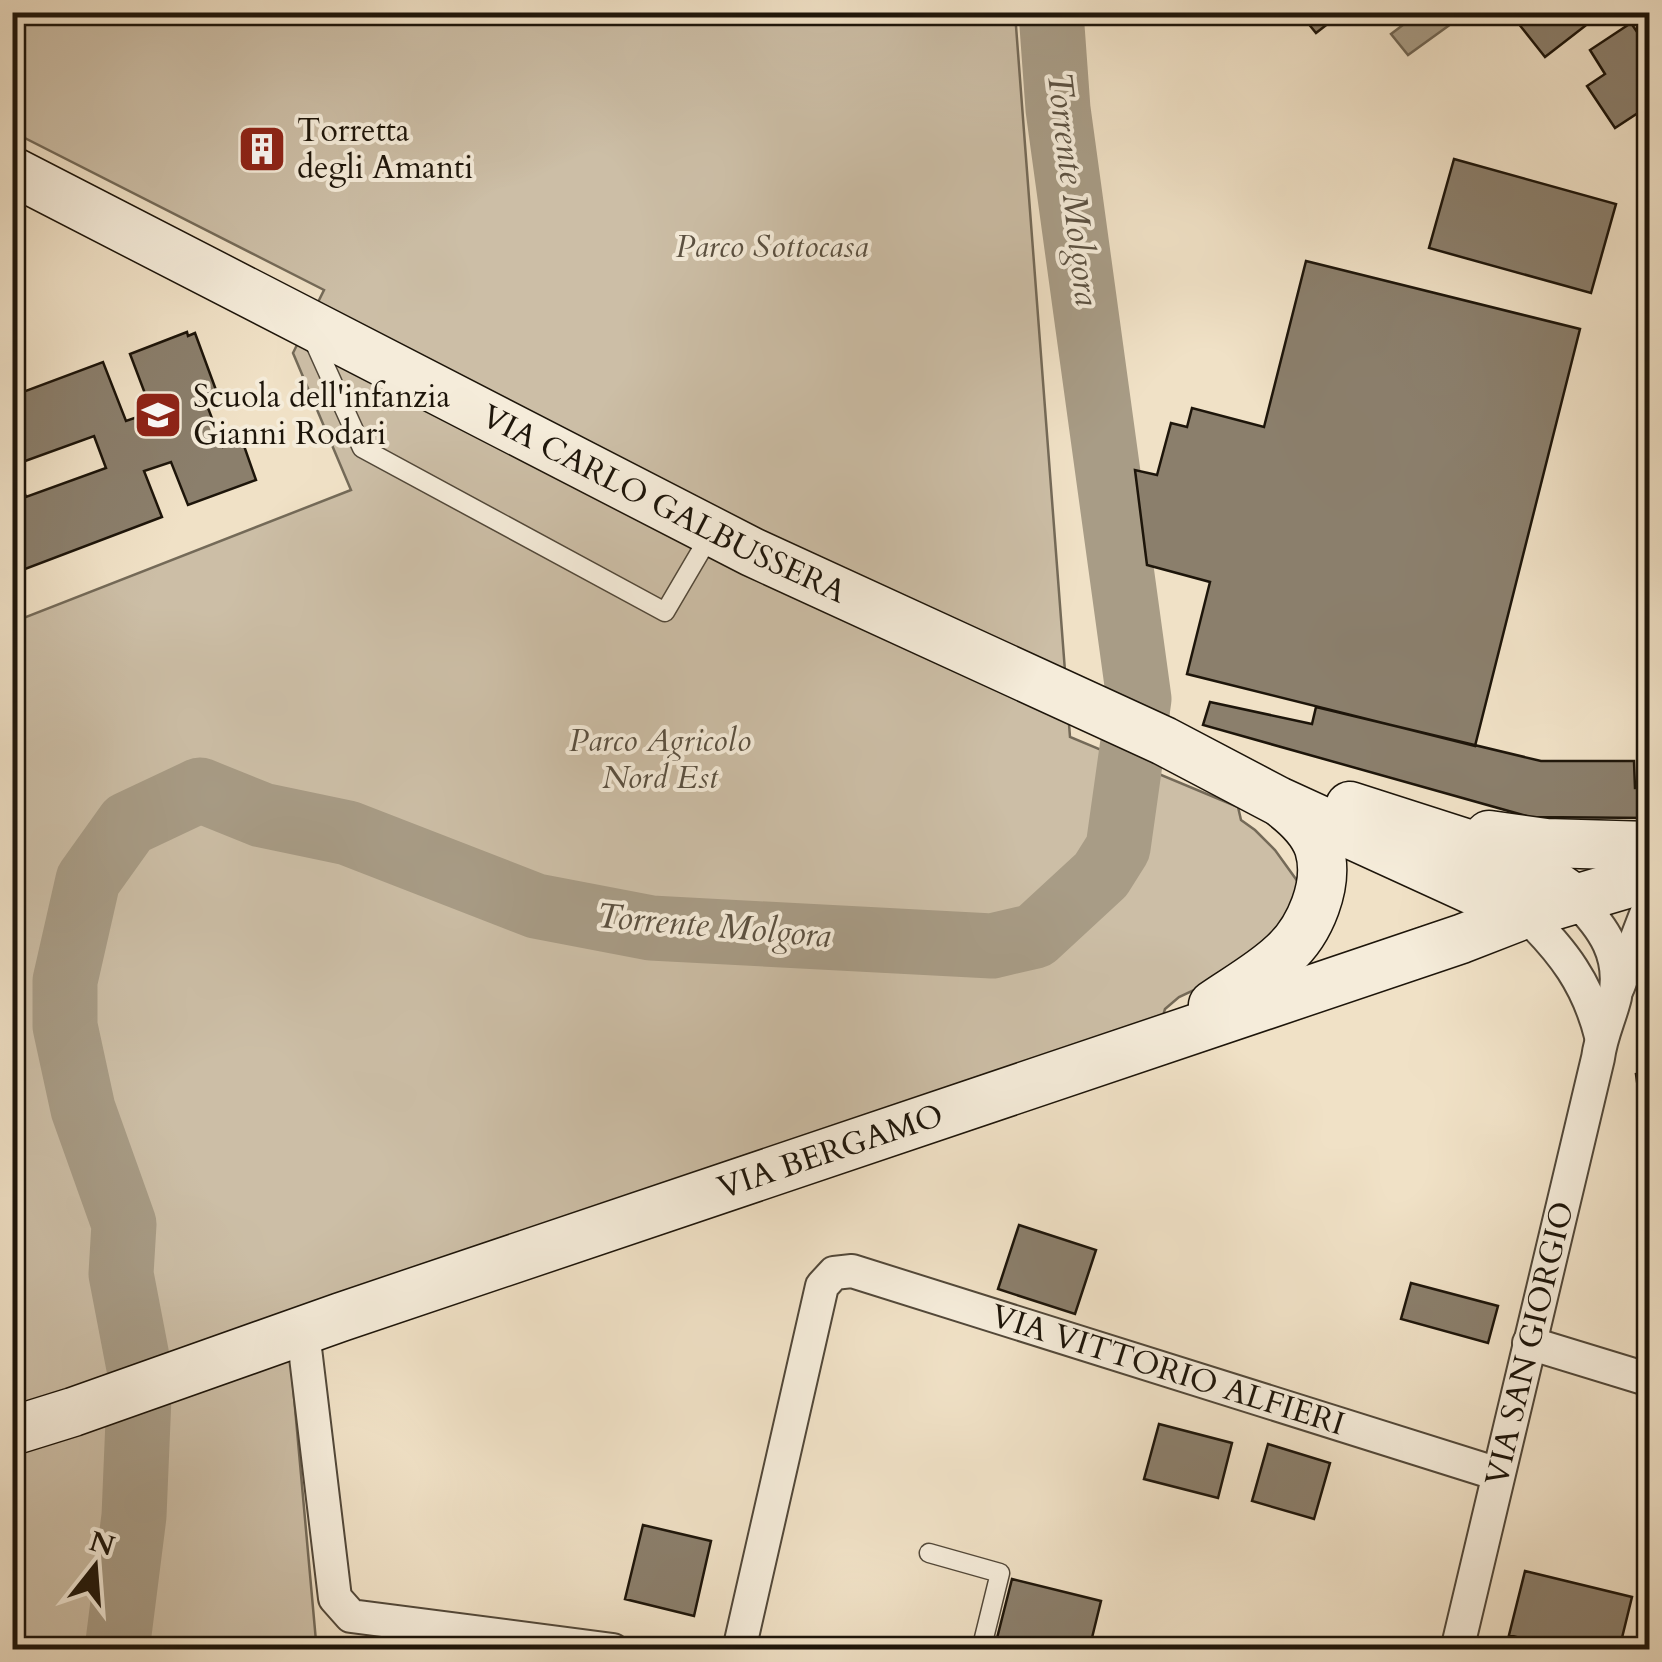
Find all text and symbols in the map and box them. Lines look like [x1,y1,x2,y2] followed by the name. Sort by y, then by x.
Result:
[1035,69,1111,309] water label: Torrente Molgora
[297,109,473,190] place label: Torretta degli Amanti
[236,123,288,175] building icon: Torretta degli Amanti
[675,225,869,269] park label: Parco Sottocasa
[193,375,450,456] place label: Scuola dell'infanzia Gianni Rodari
[132,389,184,441] school or university icon: Scuola dell'infanzia Gianni Rodari
[474,394,853,614] street label: VIA CARLO GALBUSSERA
[569,719,751,800] park label: Parco Agricolo Nord Est
[595,892,833,960] water label: Torrente Molgora
[712,1093,949,1210] street label: VIA BERGAMO
[1475,1197,1585,1490] street label: VIA SAN GIORGIO
[985,1294,1350,1446] street label: VIA VITTORIO ALFIERI
[45,1517,145,1617] north arrow
[85,1522,119,1566] text: N

